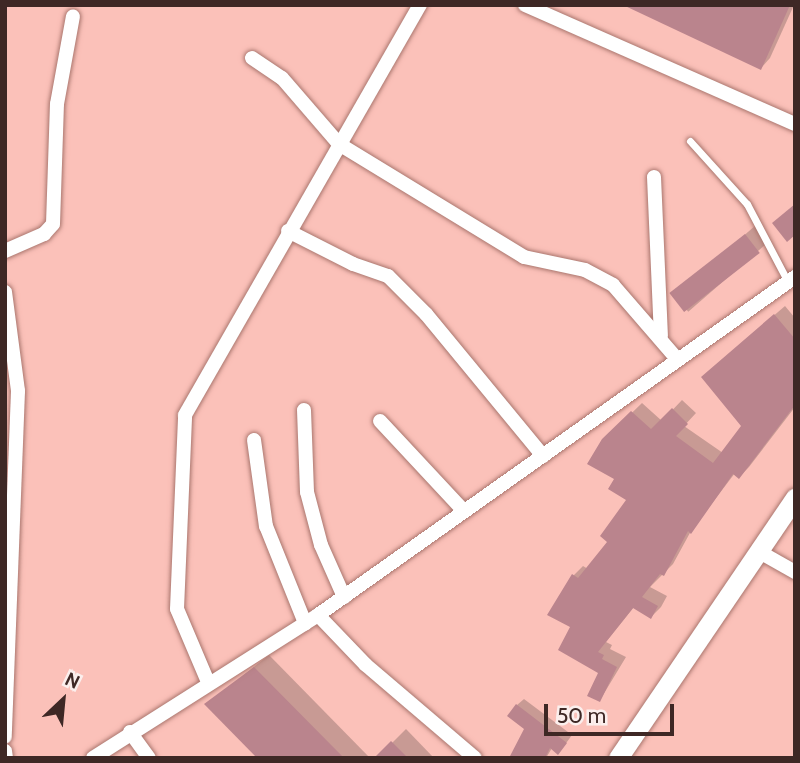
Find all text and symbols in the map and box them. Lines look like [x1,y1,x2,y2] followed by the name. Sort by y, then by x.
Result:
[28,665,98,735] north arrow
[61,667,84,694] text: N
[548,690,678,734] scale bar
[557,703,606,728] text: 50 m

